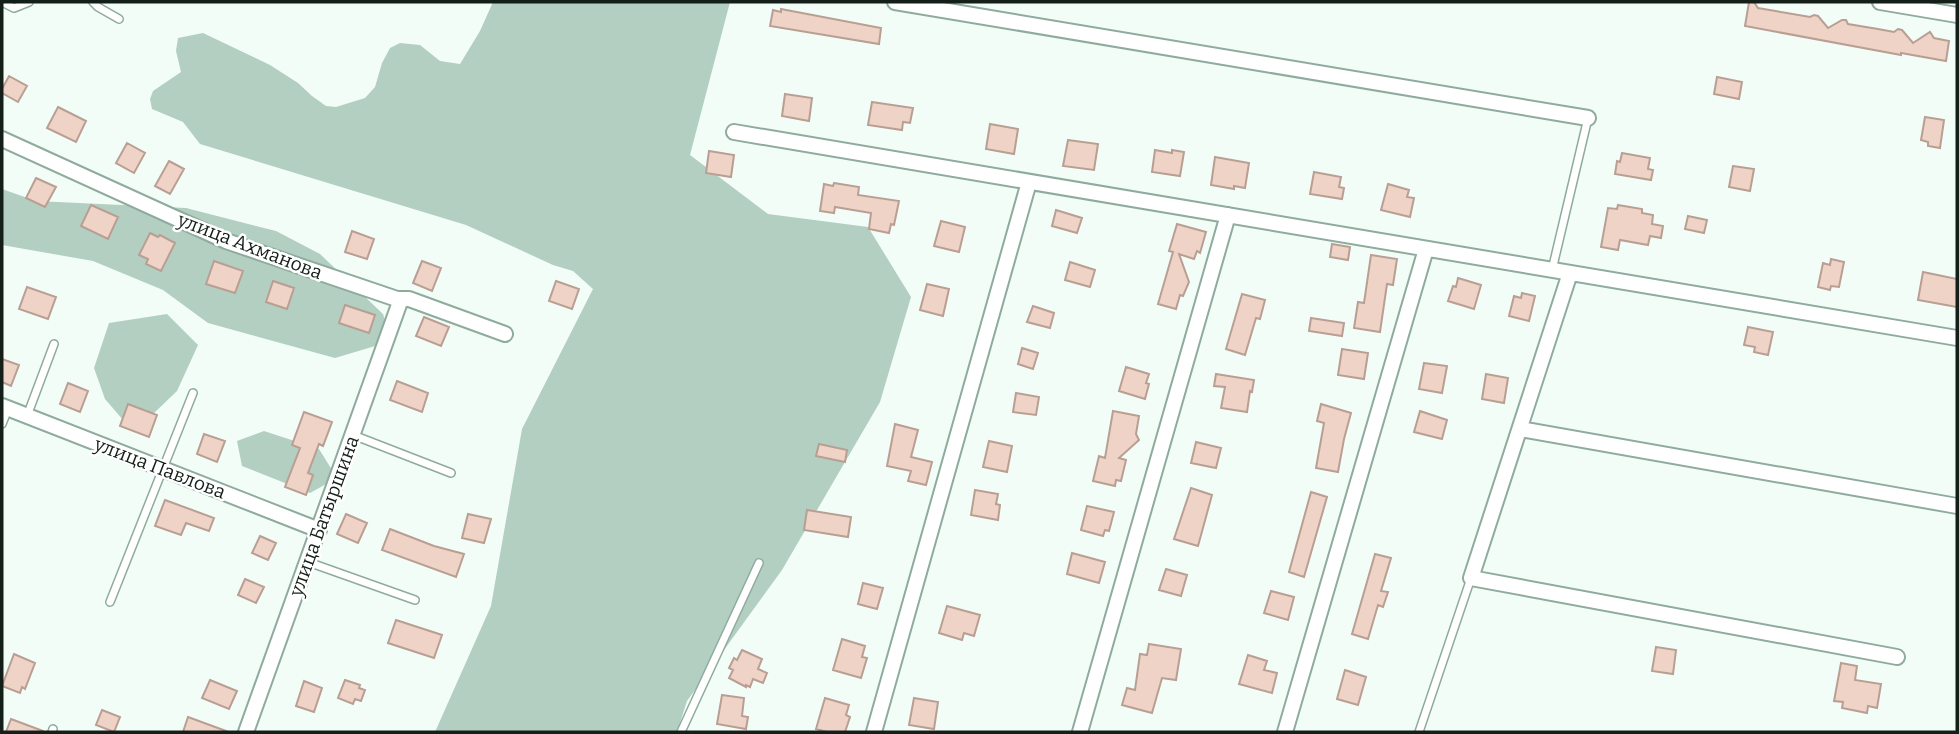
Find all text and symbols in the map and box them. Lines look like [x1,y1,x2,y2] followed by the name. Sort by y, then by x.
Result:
[174,207,326,284] street label: улица Ахманова
[90,432,229,504] street label: улица Павлова
[284,432,364,600] street label: улица Батыршина

